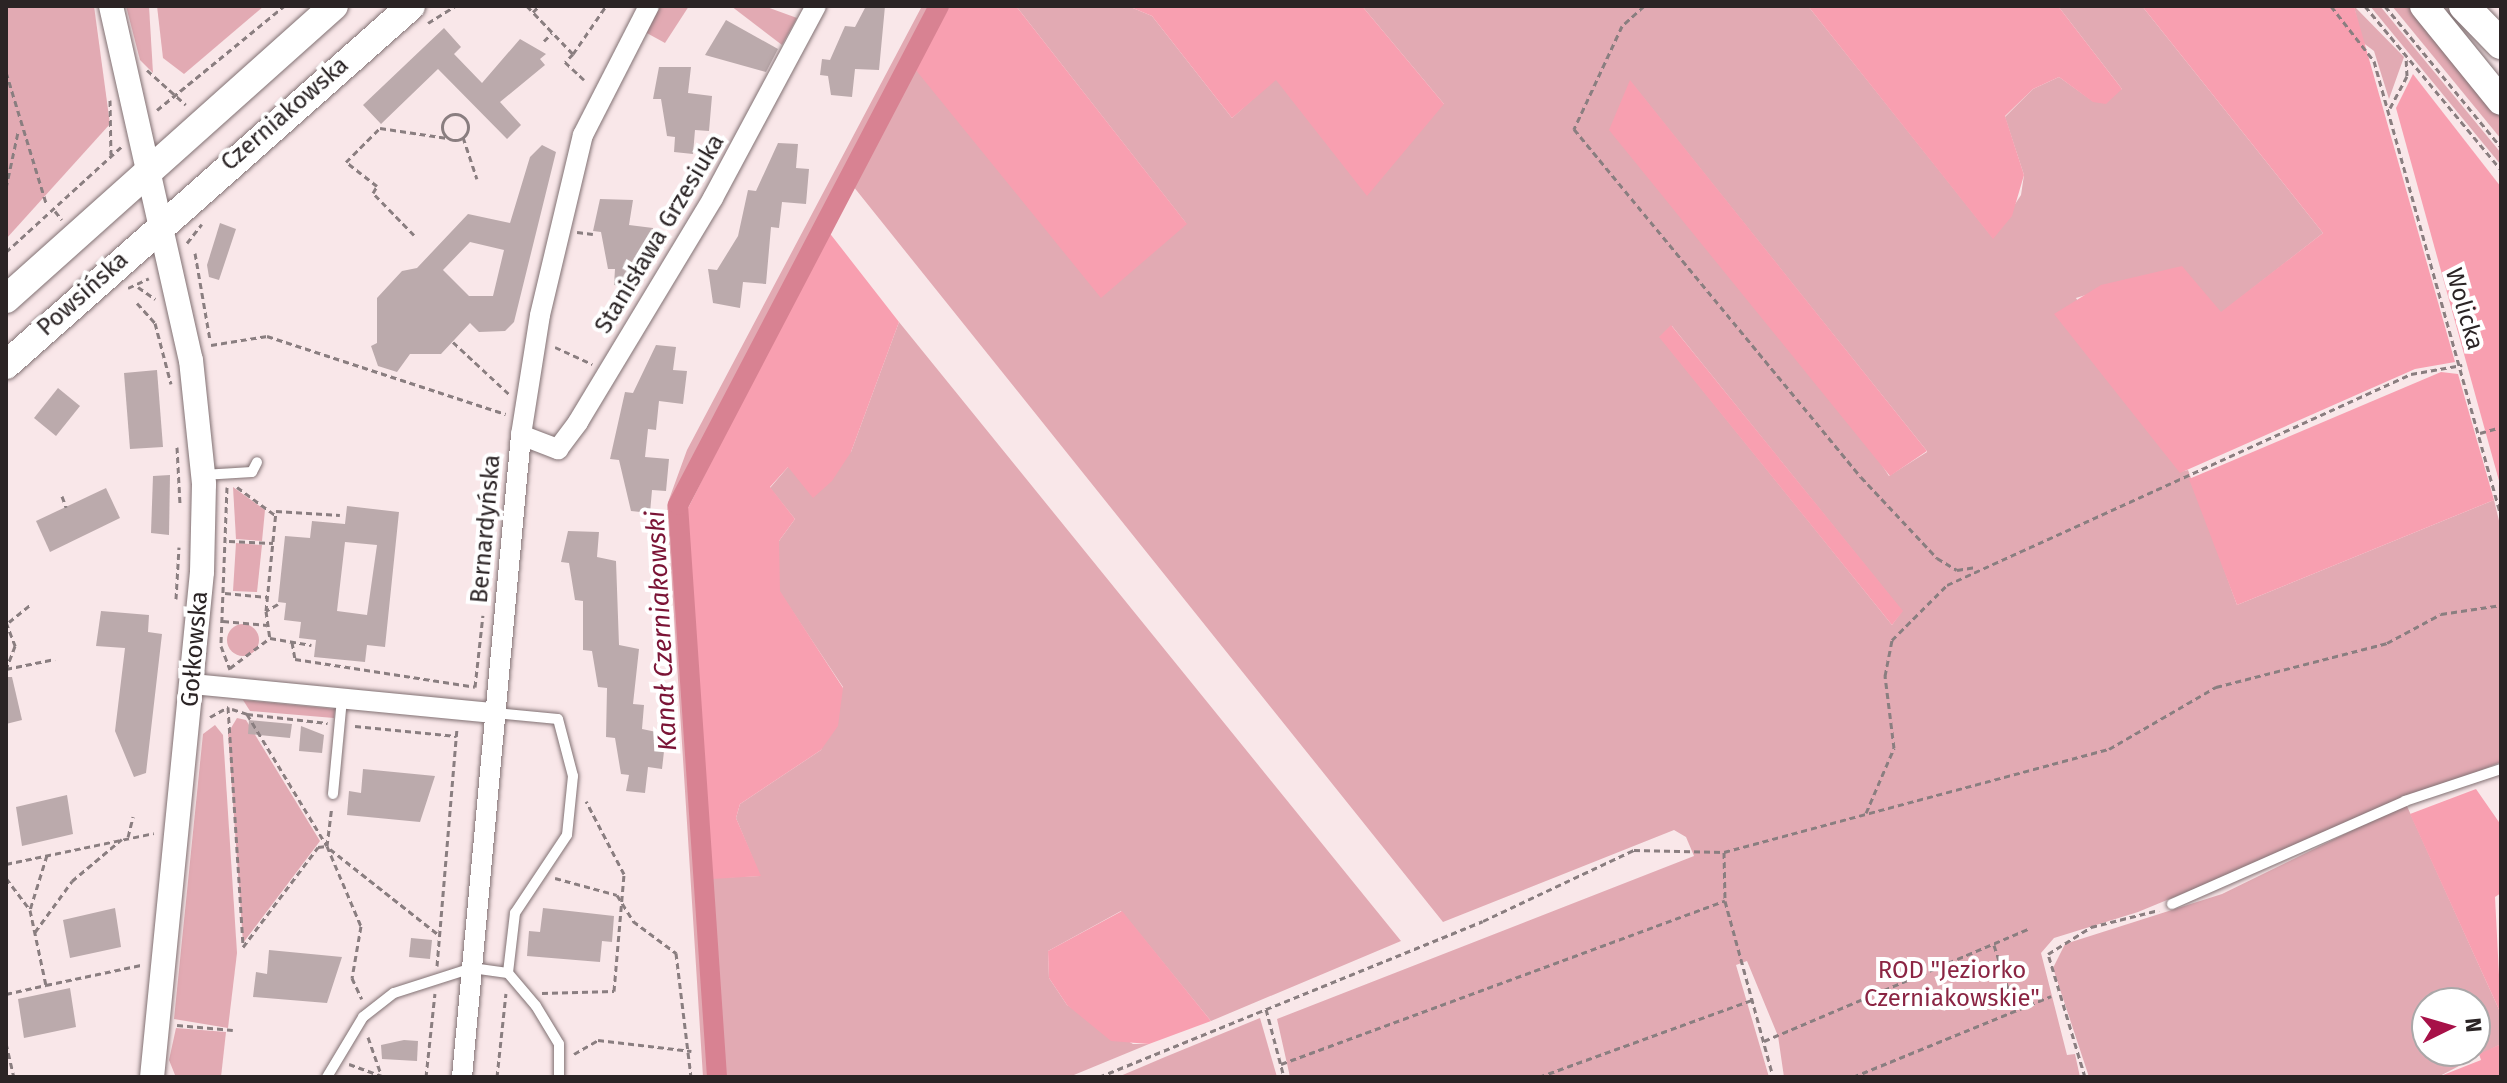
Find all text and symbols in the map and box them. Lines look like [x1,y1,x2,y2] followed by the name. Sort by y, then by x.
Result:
[215,51,355,177] street label: Czerniakowska
[589,129,731,339] street label: Stanisława Grzesiuka
[31,246,135,342] street label: Powsińska
[2439,265,2489,353] street label: Wolicka
[465,454,507,604] street label: Bernardyńska
[640,510,684,752] water label: Kanał Czerniakowski
[176,590,214,708] street label: Gołkowska
[1864,957,2040,1013] park label: ROD "Jeziorko Czerniakowskie"
[2411,987,2491,1067] north arrow
[2459,1017,2487,1033] text: N

